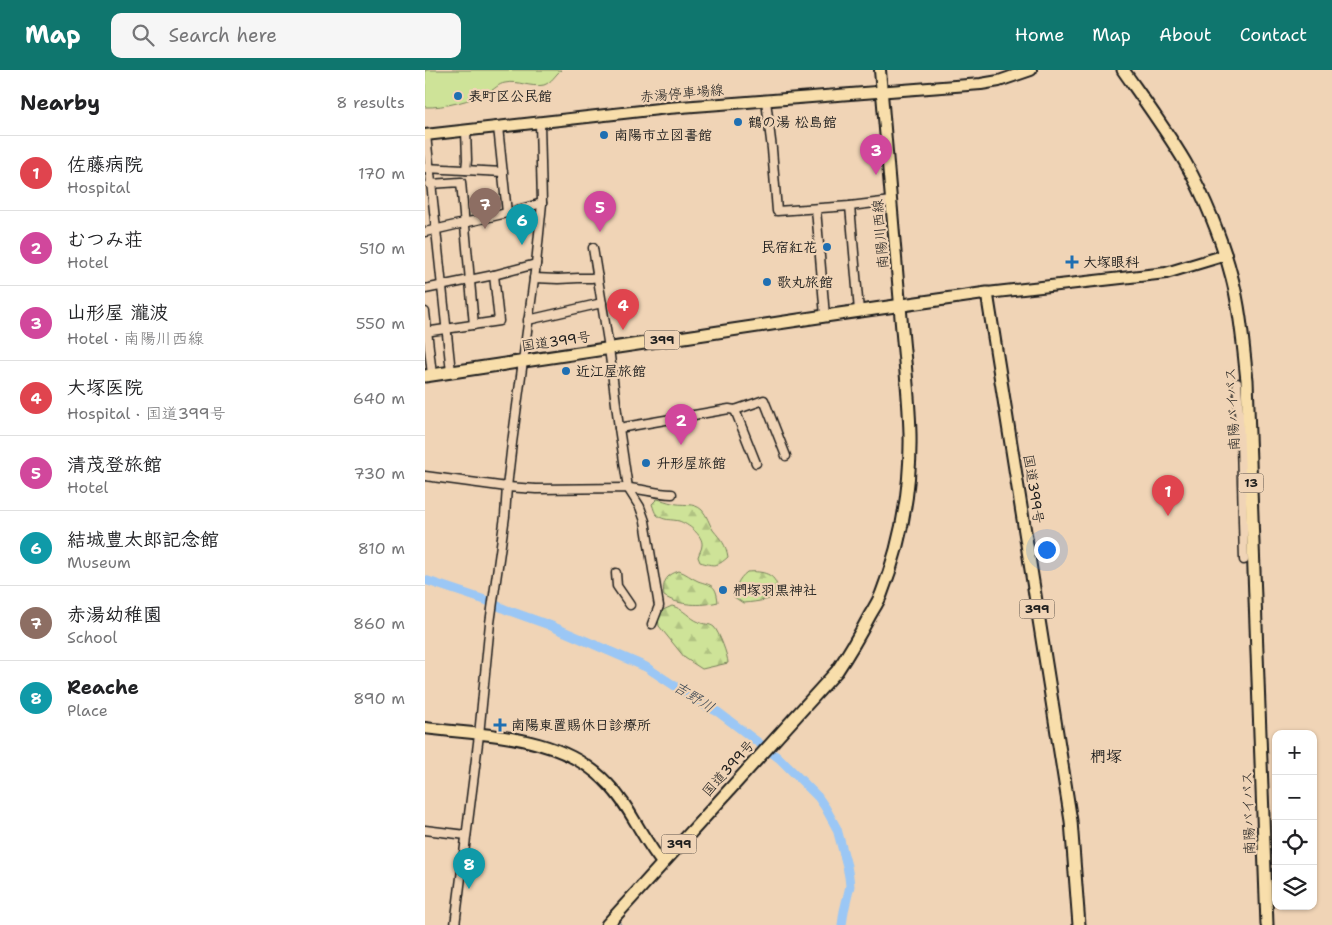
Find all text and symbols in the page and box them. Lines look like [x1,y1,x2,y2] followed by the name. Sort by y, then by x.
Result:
[111,13,461,58] search box
[25,19,81,51] text: Map
[129,21,157,49] icon: search
[169,23,277,48] text: Search here
[1015,23,1064,47] text: Home
[1092,23,1131,47] text: Map
[1159,23,1212,47] text: About
[1240,23,1307,47] text: Contact
[639,80,725,106] street label: 赤湯停車場線
[468,87,552,105] place label: 表町区公民館
[20,89,100,117] text: Nearby
[452,90,464,102] marker: 表町区公民館
[336,92,405,113] text: 8 results
[748,113,837,131] place label: 鶴の湯 松島館
[732,116,744,128] marker: 鶴の湯 松島館
[614,126,712,144] place label: 南陽市立図書館
[598,129,610,141] marker: 南陽市立図書館
[860,134,892,175] pin: 3
[67,152,143,177] text: 佐藤病院
[32,163,40,184] text: 1
[358,163,405,184] text: 170 m
[67,177,130,198] text: Hospital
[469,188,501,229] pin: 7
[584,191,616,232] pin: 5
[868,198,892,270] street label: 南陽川西線
[506,204,538,245] pin: 6
[67,227,143,252] text: むつみ荘
[30,238,42,259] text: 2
[359,238,405,259] text: 510 m
[761,238,817,256] place label: 民宿紅花
[821,241,833,253] marker: 民宿紅花
[67,252,108,273] text: Hotel
[1083,253,1140,271] place label: 大塚眼科
[1065,255,1079,269] marker: 大塚眼科
[777,273,833,291] place label: 歌丸旅館
[761,276,773,288] marker: 歌丸旅館
[607,289,639,330] pin: 4
[67,300,169,325] text: 山形屋 瀧波
[30,313,42,334] text: 3
[356,313,405,334] text: 550 m
[520,327,592,355] street label: 国道399号
[67,328,204,349] text: Hotel · 南陽川西線
[645,330,679,350] road number: 399
[576,362,646,380] place label: 近江屋旅館
[560,365,572,377] marker: 近江屋旅館
[1221,367,1243,451] street label: 南陽バイパス
[67,375,143,400] text: 大塚医院
[30,388,42,409] text: 4
[353,388,405,409] text: 640 m
[67,403,226,424] text: Hospital · 国道399号
[665,404,697,445] pin: 2
[67,452,162,477] text: 清茂登旅館
[1020,453,1048,525] street label: 国道399号
[656,454,726,472] place label: 升形屋旅館
[640,457,652,469] marker: 升形屋旅館
[31,463,41,484] text: 5
[354,463,405,484] text: 730 m
[1239,473,1263,492] road number: 13
[1152,475,1184,516] pin: 1
[67,477,108,498] text: Hotel
[67,527,219,552] text: 結城豊太郎記念館
[1034,537,1060,563] your location
[30,538,42,559] text: 6
[358,538,405,559] text: 810 m
[67,552,131,573] text: Museum
[733,581,817,599] place label: 椚塚羽黒神社
[717,584,729,596] marker: 椚塚羽黒神社
[1019,600,1055,618] road number: 399
[67,602,162,627] text: 赤湯幼稚園
[30,613,42,634] text: 7
[353,613,405,634] text: 860 m
[67,627,117,648] text: School
[67,675,139,700] text: Reache
[670,677,718,717] water label: 吉野川
[30,688,42,709] text: 8
[353,688,405,709] text: 890 m
[67,700,108,721] text: Place
[511,716,651,734] place label: 南陽東置賜休日診療所
[493,718,507,732] marker: 南陽東置賜休日診療所
[1272,730,1317,910] map controls
[1272,730,1317,775] button: +
[698,736,758,800] street label: 国道399号
[1090,746,1122,767] district label: 椚塚
[1238,771,1258,855] street label: 南陽バイパス
[1272,775,1317,820] button: −
[1272,820,1317,865] button: locate
[661,834,697,854] road number: 399
[453,848,485,889] pin: 8
[1272,865,1317,910] button: layers

